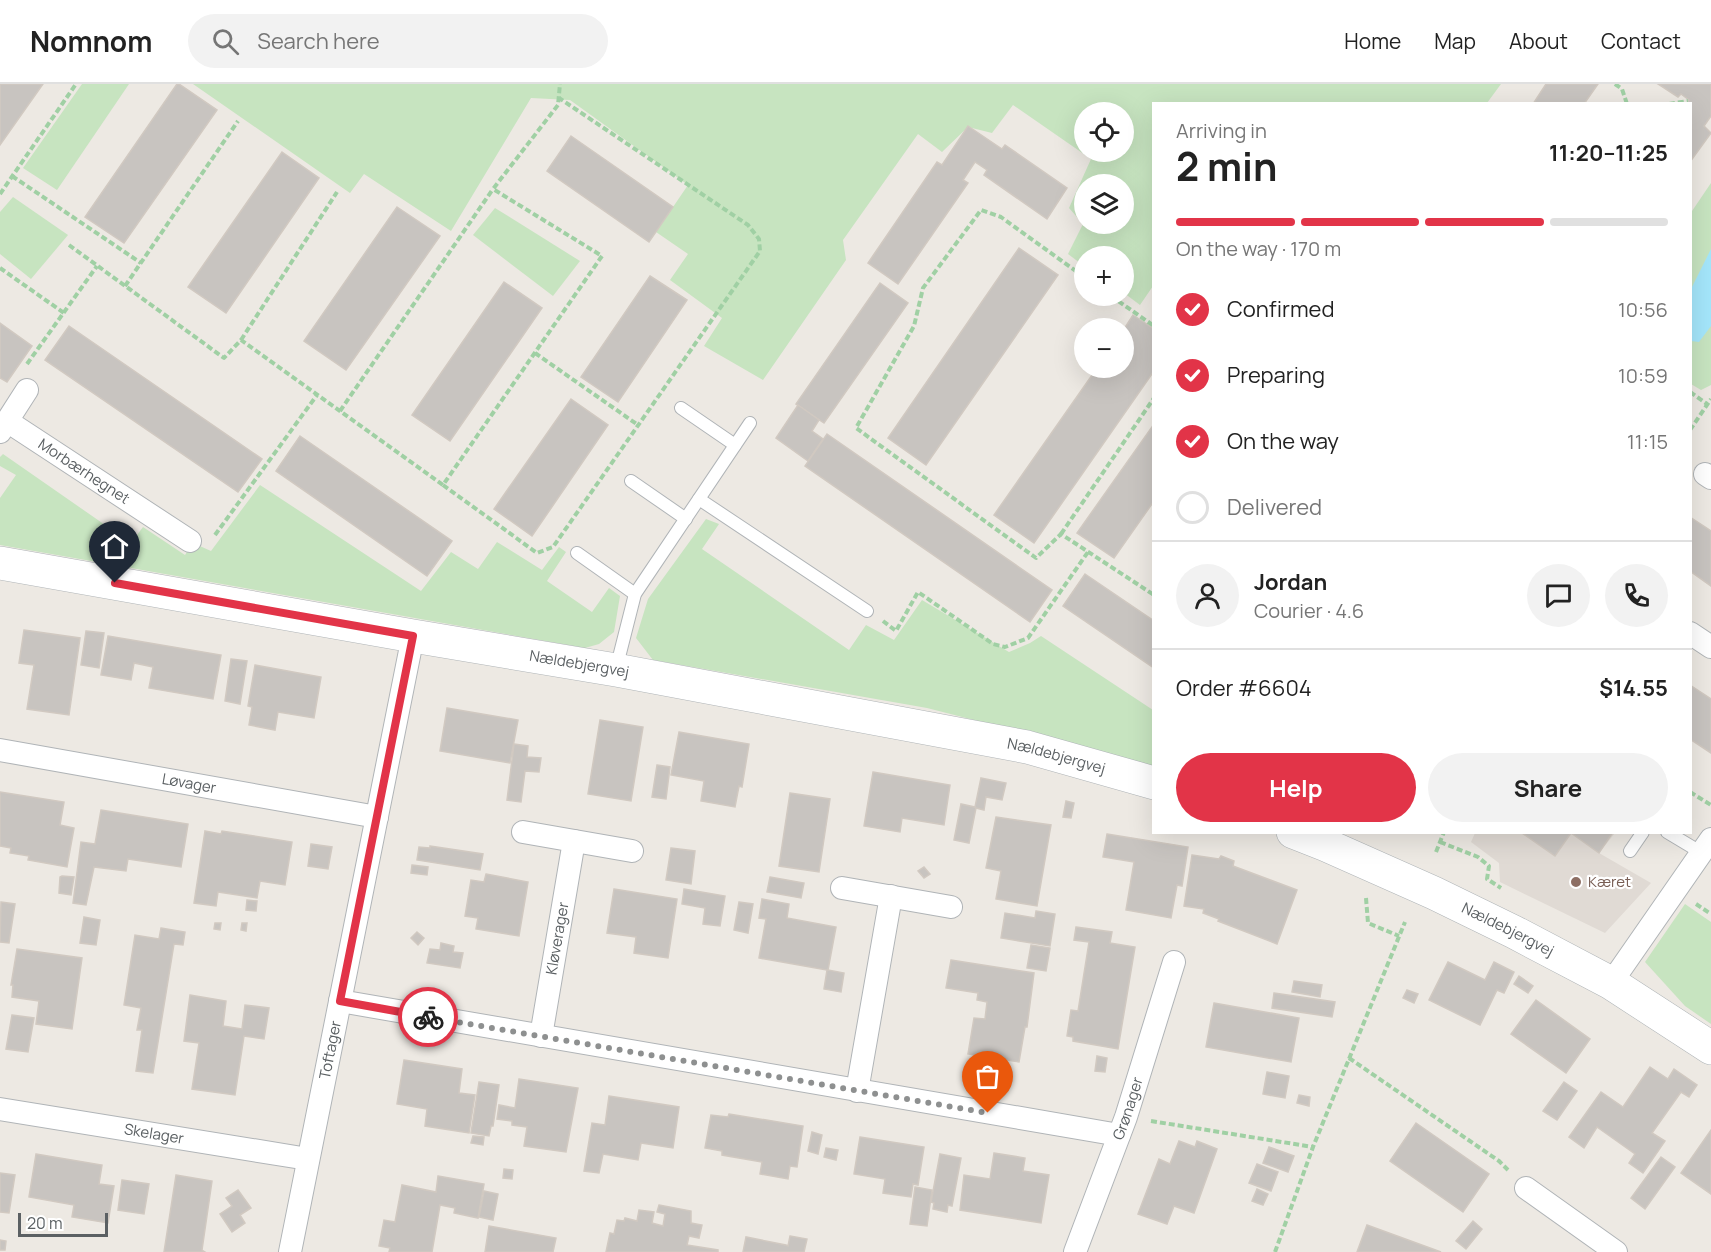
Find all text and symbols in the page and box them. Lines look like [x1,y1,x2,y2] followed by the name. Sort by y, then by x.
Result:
[188,14,608,68] search box
[30,22,152,60] text: Nomnom
[209,25,242,58] icon: search
[257,26,380,56] text: Search here
[1344,27,1401,55] text: Home
[1434,27,1476,55] text: Map
[1509,27,1568,55] text: About
[1601,27,1681,55] text: Contact
[1074,102,1134,378] map controls
[1074,102,1134,162] button: locate
[1176,117,1267,144] text: Arriving in
[1549,138,1668,168] text: 11:20–11:25
[1176,139,1277,193] text: 2 min
[1074,174,1134,234] button: layers
[1176,235,1341,262] text: On the way · 170 m
[1074,246,1134,306] button: +
[1176,293,1209,326] icon: check
[1227,294,1335,324] text: Confirmed
[1618,296,1668,323] text: 10:56
[1074,318,1134,378] button: −
[1176,359,1209,392] icon: check
[1227,360,1325,390] text: Preparing
[1618,362,1668,389] text: 10:59
[1176,425,1209,458] icon: check
[1227,426,1339,456] text: On the way
[1627,428,1668,455] text: 11:15
[34,433,134,509] street label: Morbærhegnet
[1227,492,1322,522] text: Delivered
[89,521,140,583] pin
[98,530,131,563] icon: home
[1176,564,1239,627] button: person
[1527,564,1590,627] button: chat
[1605,564,1668,627] button: phone
[1254,567,1327,597] text: Jordan
[1254,597,1364,624] text: Courier · 4.6
[528,645,631,682] street label: Nældebjergvej
[1176,673,1312,703] text: Order #6604
[1599,673,1668,703] text: $14.55
[1006,733,1108,779] street label: Nældebjergvej
[1176,753,1416,822] button: Help
[1428,753,1668,822] button: Share
[160,768,219,798] street label: Løvager
[1588,871,1631,892] place label: Kæret
[1569,875,1583,889] marker: Kæret
[1458,897,1558,961] street label: Nældebjergvej
[541,900,574,976] street label: Kløverager
[398,987,458,1047] courier
[412,1001,445,1034] icon: bike
[314,1018,346,1081] street label: Toftager
[962,1051,1013,1113] pin
[971,1060,1004,1093] icon: bag
[1107,1074,1148,1143] street label: Grønager
[123,1118,186,1149] street label: Skelager
[18,1210,108,1238] scale bar
[27,1212,63,1234] text: 20 m

